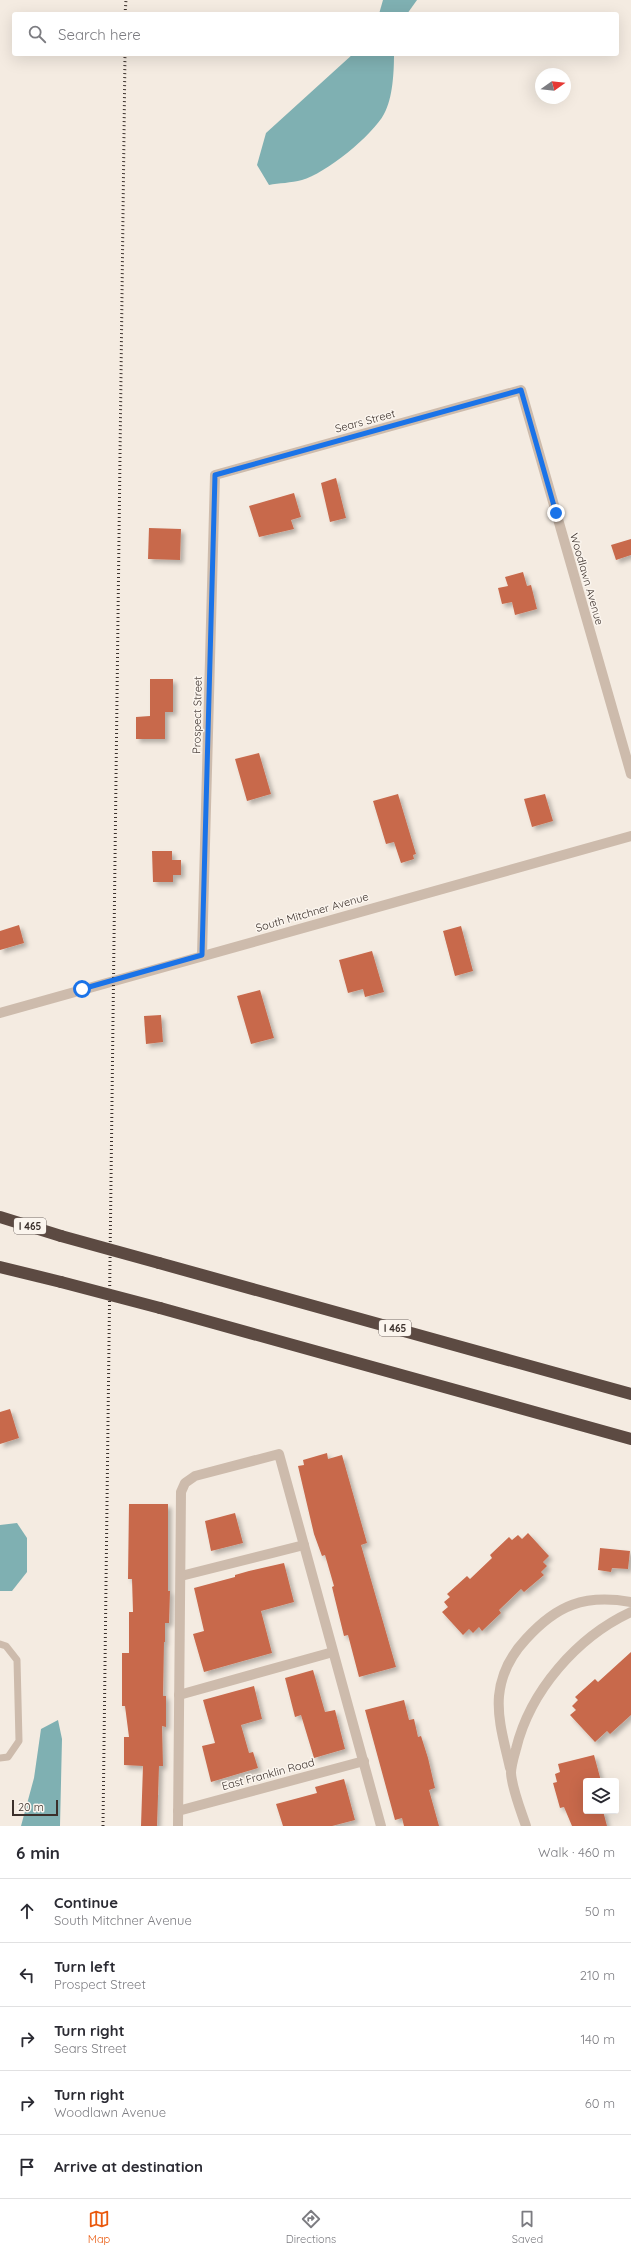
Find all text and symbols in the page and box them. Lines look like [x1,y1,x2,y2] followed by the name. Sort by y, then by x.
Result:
[12,12,619,56] search box
[26,23,48,45] icon: search
[58,25,141,44] text: Search here
[535,68,571,104] north arrow
[333,406,397,436] street label: Sears Street
[547,504,565,522] route end
[567,532,607,626] street label: Woodlawn Avenue
[189,676,205,754] street label: Prospect Street
[254,889,370,935] street label: South Mitchner Avenue
[73,980,91,998] route start
[14,1218,46,1234] road number: I 465
[379,1320,411,1336] road number: I 465
[220,1755,316,1793] street label: East Franklin Road
[583,1778,619,1814] map controls
[583,1778,619,1814] button: layers
[12,1798,58,1817] scale bar
[18,1800,44,1814] text: 20 m
[16,1842,60,1863] text: 6 min
[538,1844,615,1860] text: Walk · 460 m
[54,1893,118,1912] text: Continue
[16,1900,38,1922] icon: ahead
[585,1903,615,1919] text: 50 m
[54,1912,192,1928] text: South Mitchner Avenue
[54,1957,116,1976] text: Turn left
[16,1964,38,1986] icon: left
[580,1967,615,1983] text: 210 m
[54,1976,146,1992] text: Prospect Street
[54,2021,125,2040] text: Turn right
[16,2028,38,2050] icon: right
[580,2031,615,2047] text: 140 m
[54,2040,127,2056] text: Sears Street
[54,2085,125,2104] text: Turn right
[16,2092,38,2114] icon: right
[585,2095,615,2111] text: 60 m
[54,2104,166,2120] text: Woodlawn Avenue
[16,2156,38,2178] icon: arrive
[54,2157,203,2176] text: Arrive at destination
[88,2208,110,2246] tab: Map
[286,2208,336,2246] tab: Directions
[512,2208,543,2246] tab: Saved

